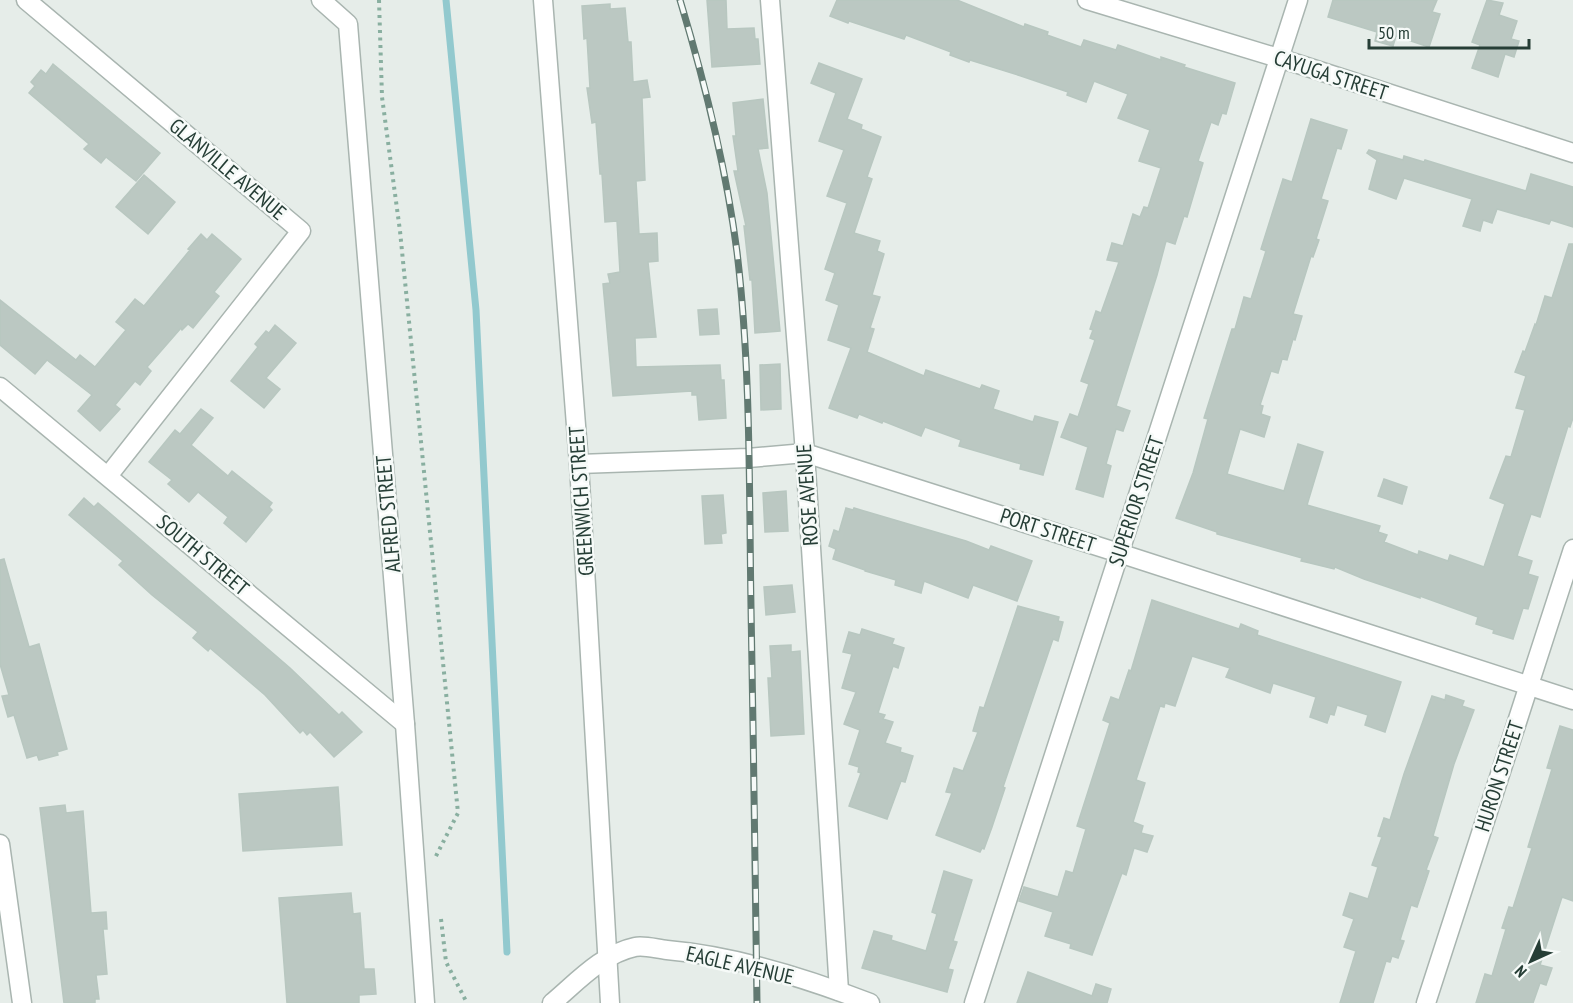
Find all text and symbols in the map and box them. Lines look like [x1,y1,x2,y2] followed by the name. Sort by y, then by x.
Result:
[1369,12,1530,50] scale bar
[1378,21,1410,44] text: 50 m
[1271,44,1392,106] street label: CAYUGA STREET
[164,112,292,226] street label: GLANVILLE AVENUE
[562,425,600,577] street label: GREENWICH STREET
[1102,432,1170,570] street label: SUPERIOR STREET
[790,443,824,547] street label: ROSE AVENUE
[369,454,407,574] street label: ALFRED STREET
[997,502,1100,558] street label: PORT STREET
[151,509,255,602] street label: SOUTH STREET
[1468,717,1530,835] street label: HURON STREET
[1501,931,1561,991] north arrow
[684,940,796,990] street label: EAGLE AVENUE
[1510,961,1531,982] text: N

